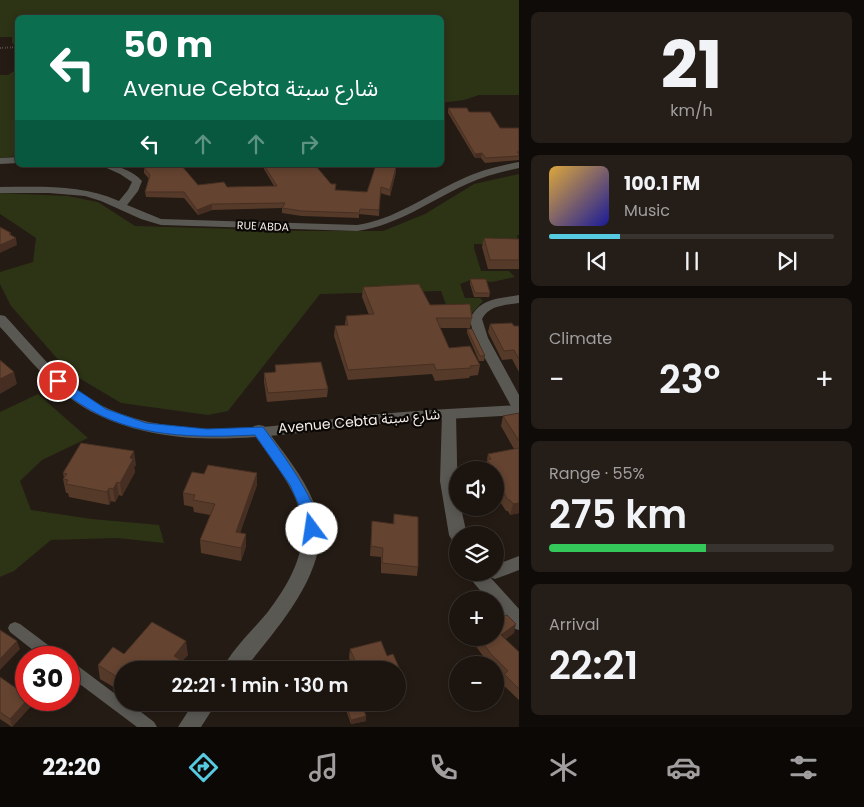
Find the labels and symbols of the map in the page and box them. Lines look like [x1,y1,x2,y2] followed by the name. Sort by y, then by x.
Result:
[237,217,290,235] street label: RUE ABDA
[37,360,79,402] pin
[277,404,441,439] street label: Avenue Cebta شارع سبتة
[285,502,337,554] position arrow
[15,646,80,711] speed limit sign: 30

